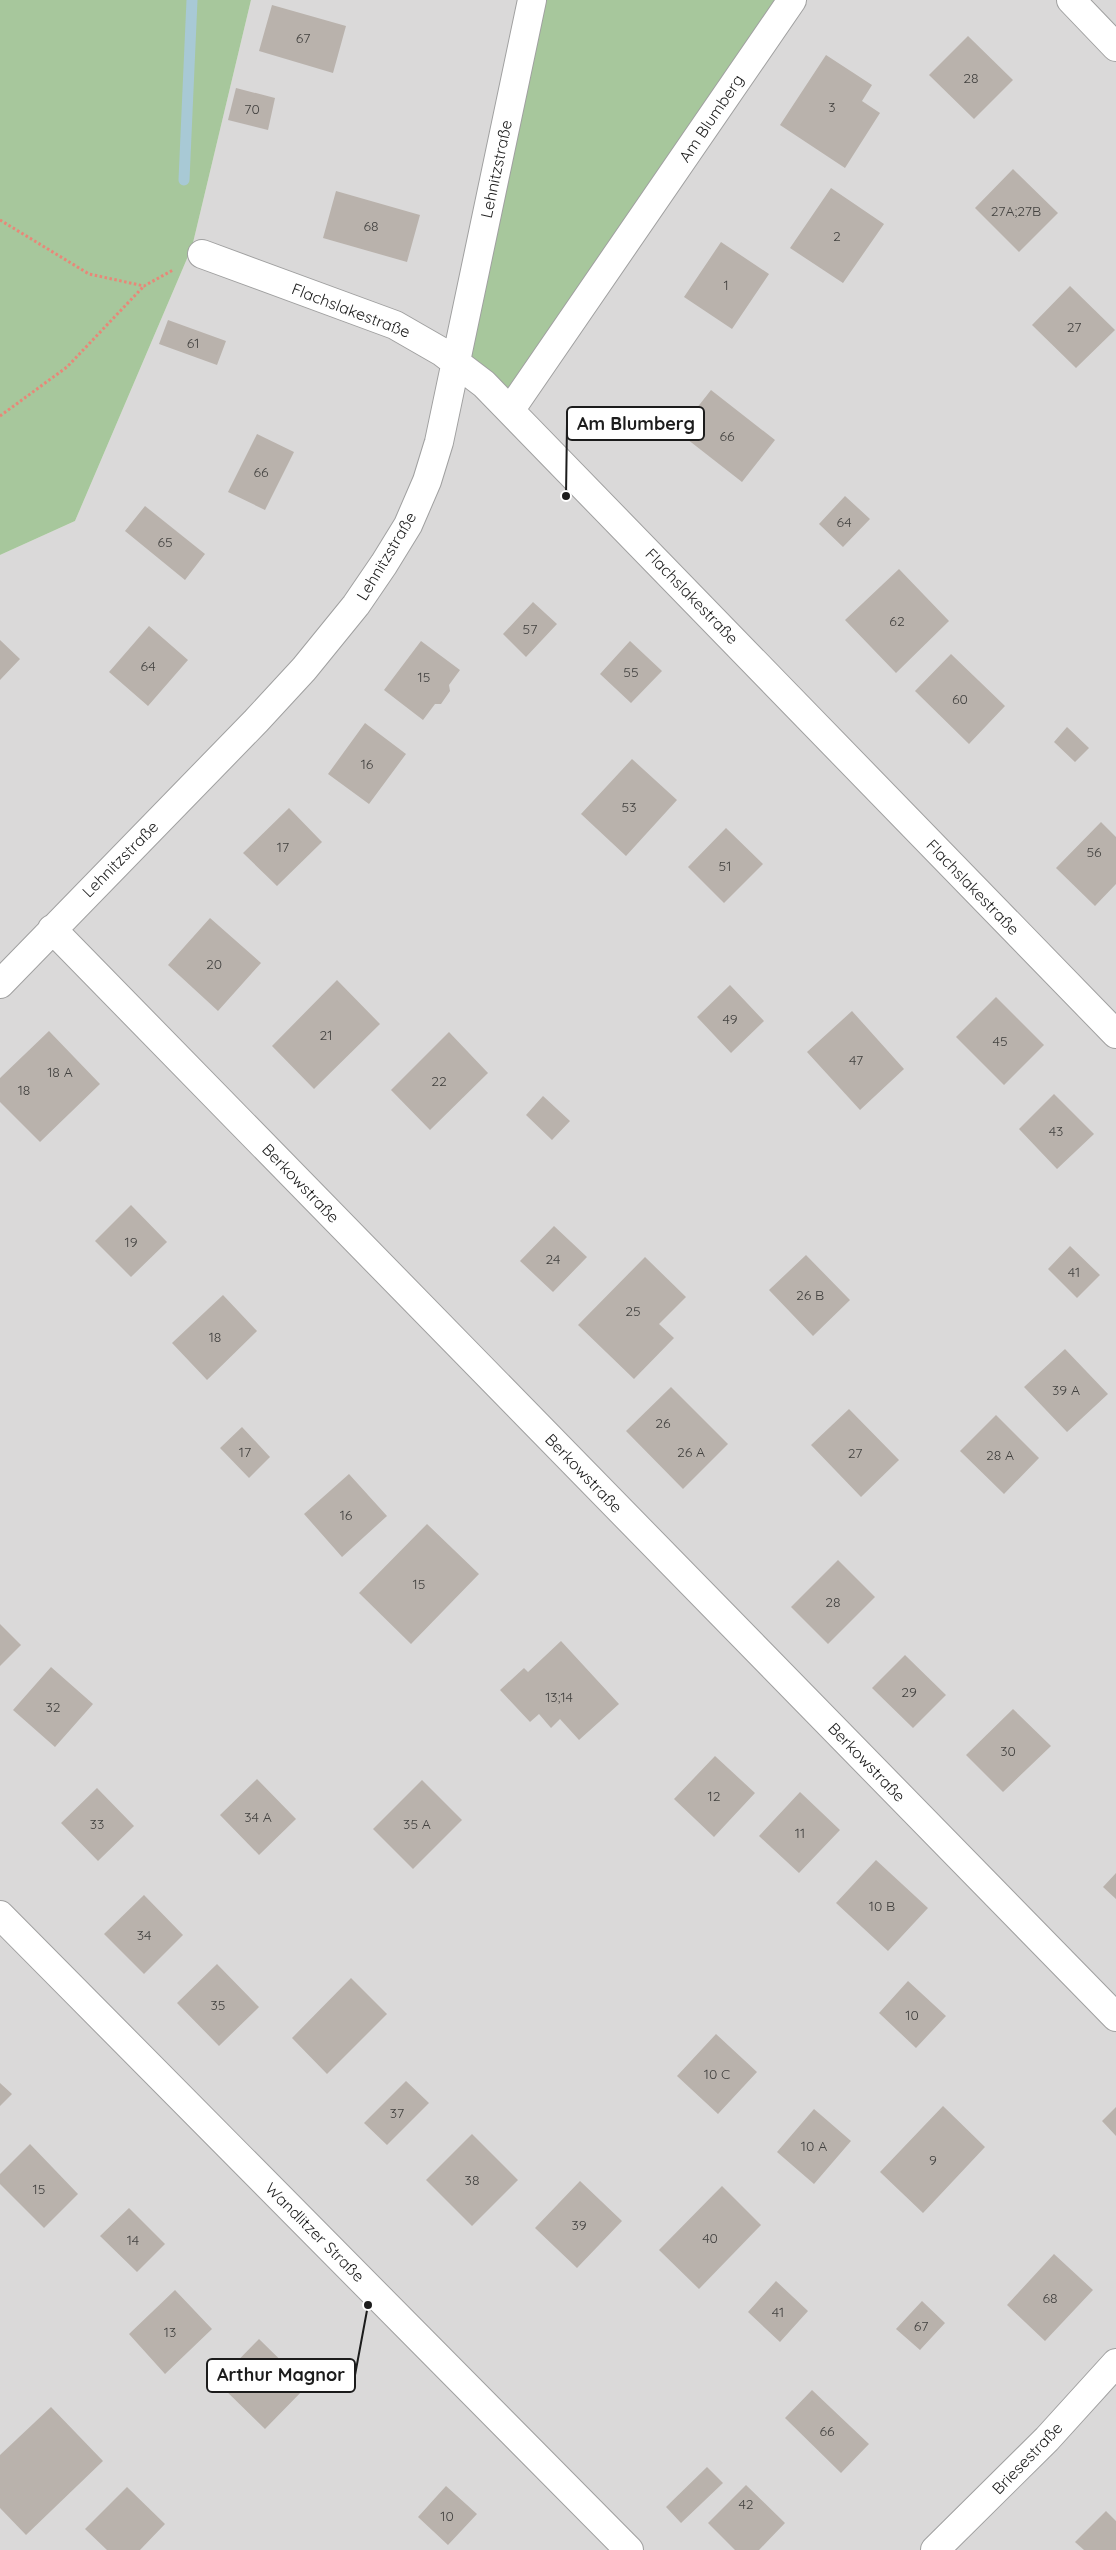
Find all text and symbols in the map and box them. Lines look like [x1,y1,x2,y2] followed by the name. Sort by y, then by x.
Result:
[296,29,310,47] house number: 67
[963,69,979,87] house number: 28
[674,70,748,166] street label: Am Blumberg
[828,98,836,116] house number: 3
[244,100,260,118] house number: 70
[476,118,516,220] street label: Lehnitzstraße
[991,202,1041,220] house number: 27A;27B
[363,217,379,235] house number: 68
[833,227,841,245] house number: 2
[723,276,729,294] house number: 1
[289,278,413,342] street label: Flachslakestraße
[1067,318,1081,336] house number: 27
[187,334,199,352] house number: 61
[567,407,704,440] callout: Am Blumberg
[577,412,695,435] text: Am Blumberg
[719,427,735,445] house number: 66
[253,463,269,481] house number: 66
[352,508,420,604] street label: Lehnitzstraße
[836,513,852,531] house number: 64
[157,533,173,551] house number: 65
[641,544,743,648] street label: Flachslakestraße
[889,612,905,630] house number: 62
[523,620,537,638] house number: 57
[140,657,156,675] house number: 64
[623,663,639,681] house number: 55
[418,668,430,686] house number: 15
[952,690,968,708] house number: 60
[361,755,374,773] house number: 16
[622,798,636,816] house number: 53
[78,817,162,901] street label: Lehnitzstraße
[922,835,1024,939] street label: Flachslakestraße
[277,838,289,856] house number: 17
[1086,843,1102,861] house number: 56
[719,857,731,875] house number: 51
[206,955,222,973] house number: 20
[723,1010,738,1028] house number: 49
[320,1026,332,1044] house number: 21
[992,1032,1008,1050] house number: 45
[849,1051,863,1069] house number: 47
[47,1063,73,1081] house number: 18 A
[431,1072,447,1090] house number: 22
[18,1081,30,1099] house number: 18
[1049,1122,1063,1140] house number: 43
[258,1139,344,1227] street label: Berkowstraße
[125,1233,138,1251] house number: 19
[546,1250,560,1268] house number: 24
[1068,1263,1080,1281] house number: 41
[796,1286,824,1304] house number: 26 B
[625,1302,641,1320] house number: 25
[209,1328,221,1346] house number: 18
[1052,1381,1080,1399] house number: 39 A
[655,1414,671,1432] house number: 26
[541,1429,627,1517] street label: Berkowstraße
[239,1443,251,1461] house number: 17
[677,1443,705,1461] house number: 26 A
[848,1444,862,1462] house number: 27
[986,1446,1014,1464] house number: 28 A
[340,1506,353,1524] house number: 16
[413,1575,425,1593] house number: 15
[825,1593,841,1611] house number: 28
[901,1683,917,1701] house number: 29
[545,1688,573,1706] house number: 13;14
[45,1698,61,1716] house number: 32
[824,1718,910,1806] street label: Berkowstraße
[1000,1742,1016,1760] house number: 30
[708,1787,721,1805] house number: 12
[244,1808,272,1826] house number: 34 A
[90,1815,104,1833] house number: 33
[403,1815,431,1833] house number: 35 A
[795,1824,805,1842] house number: 11
[869,1897,895,1915] house number: 10 B
[137,1926,151,1944] house number: 34
[211,1996,225,2014] house number: 35
[905,2006,919,2024] house number: 10
[704,2065,730,2083] house number: 10 C
[390,2104,404,2122] house number: 37
[801,2137,827,2155] house number: 10 A
[929,2151,937,2169] house number: 9
[465,2171,479,2189] house number: 38
[261,2178,369,2286] street label: Wandlitzer Straße
[33,2180,45,2198] house number: 15
[571,2216,587,2234] house number: 39
[702,2229,718,2247] house number: 40
[127,2231,139,2249] house number: 14
[1042,2289,1058,2307] house number: 68
[772,2303,784,2321] house number: 41
[914,2317,928,2335] house number: 67
[164,2323,176,2341] house number: 13
[207,2359,355,2392] callout: Arthur Magnor
[217,2363,345,2386] text: Arthur Magnor
[988,2418,1066,2498] street label: Briesestraße
[819,2422,835,2440] house number: 66
[738,2495,754,2513] house number: 42
[440,2507,454,2525] house number: 10

